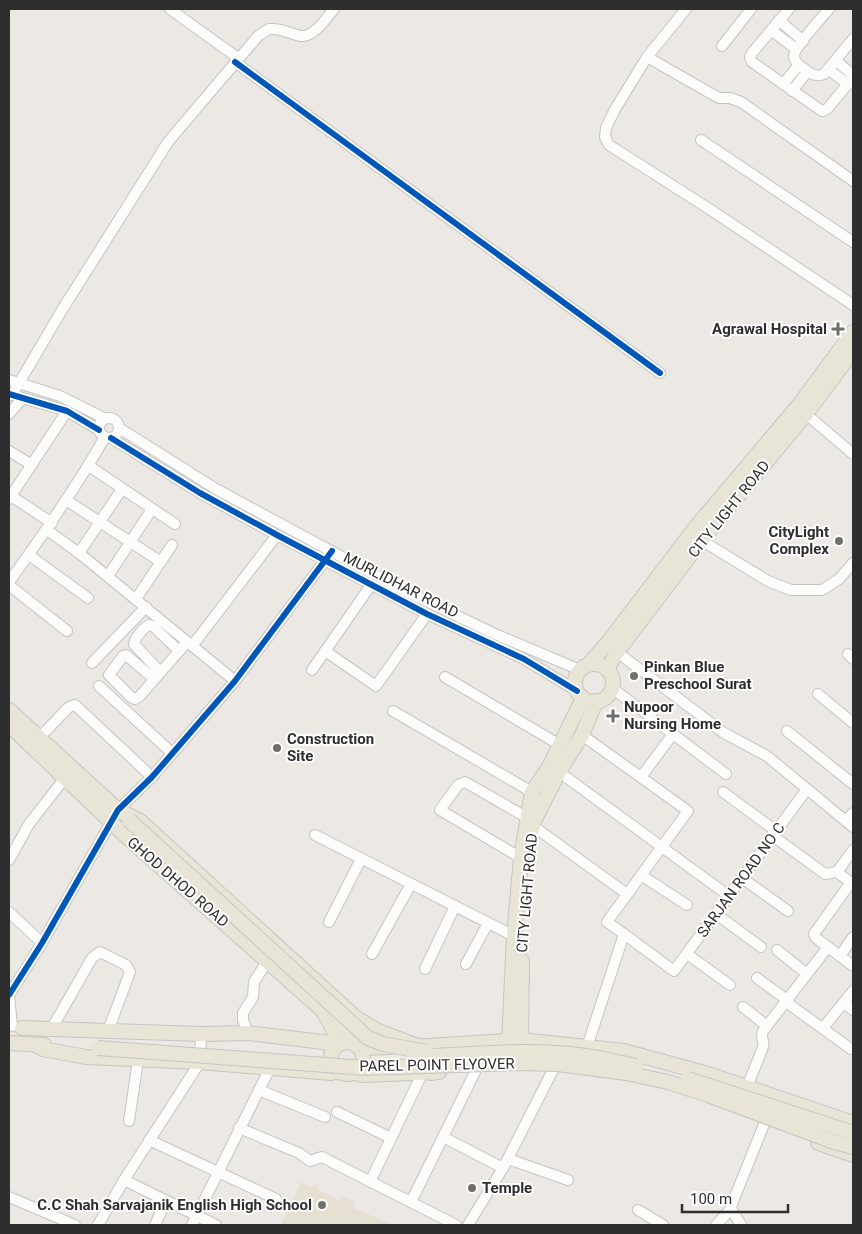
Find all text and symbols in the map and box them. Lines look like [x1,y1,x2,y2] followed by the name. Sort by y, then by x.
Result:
[712,320,827,338] place label: Agrawal Hospital
[831,322,845,336] marker: Agrawal Hospital
[684,457,774,561] street label: CITY LIGHT ROAD
[768,523,829,558] place label: CityLight Complex
[833,535,845,547] marker: CityLight Complex
[340,548,462,622] street label: MURLIDHAR ROAD
[644,658,752,693] place label: Pinkan Blue Preschool Surat
[628,670,640,682] marker: Pinkan Blue Preschool Surat
[624,698,721,733] place label: Nupoor Nursing Home
[606,709,620,723] marker: Nupoor Nursing Home
[287,730,374,765] place label: Construction Site
[271,742,283,754] marker: Construction Site
[693,819,789,941] street label: SARJAN ROAD NO C
[124,833,232,931] street label: GHOD DHOD ROAD
[513,833,541,953] street label: CITY LIGHT ROAD
[359,1055,515,1075] street label: PAREL POINT FLYOVER
[482,1179,532,1197] place label: Temple
[466,1182,478,1194] marker: Temple
[682,1182,788,1214] scale bar
[690,1190,732,1208] text: 100 m
[37,1196,312,1214] place label: C.C Shah Sarvajanik English High School
[316,1199,328,1211] marker: C.C Shah Sarvajanik English High School

